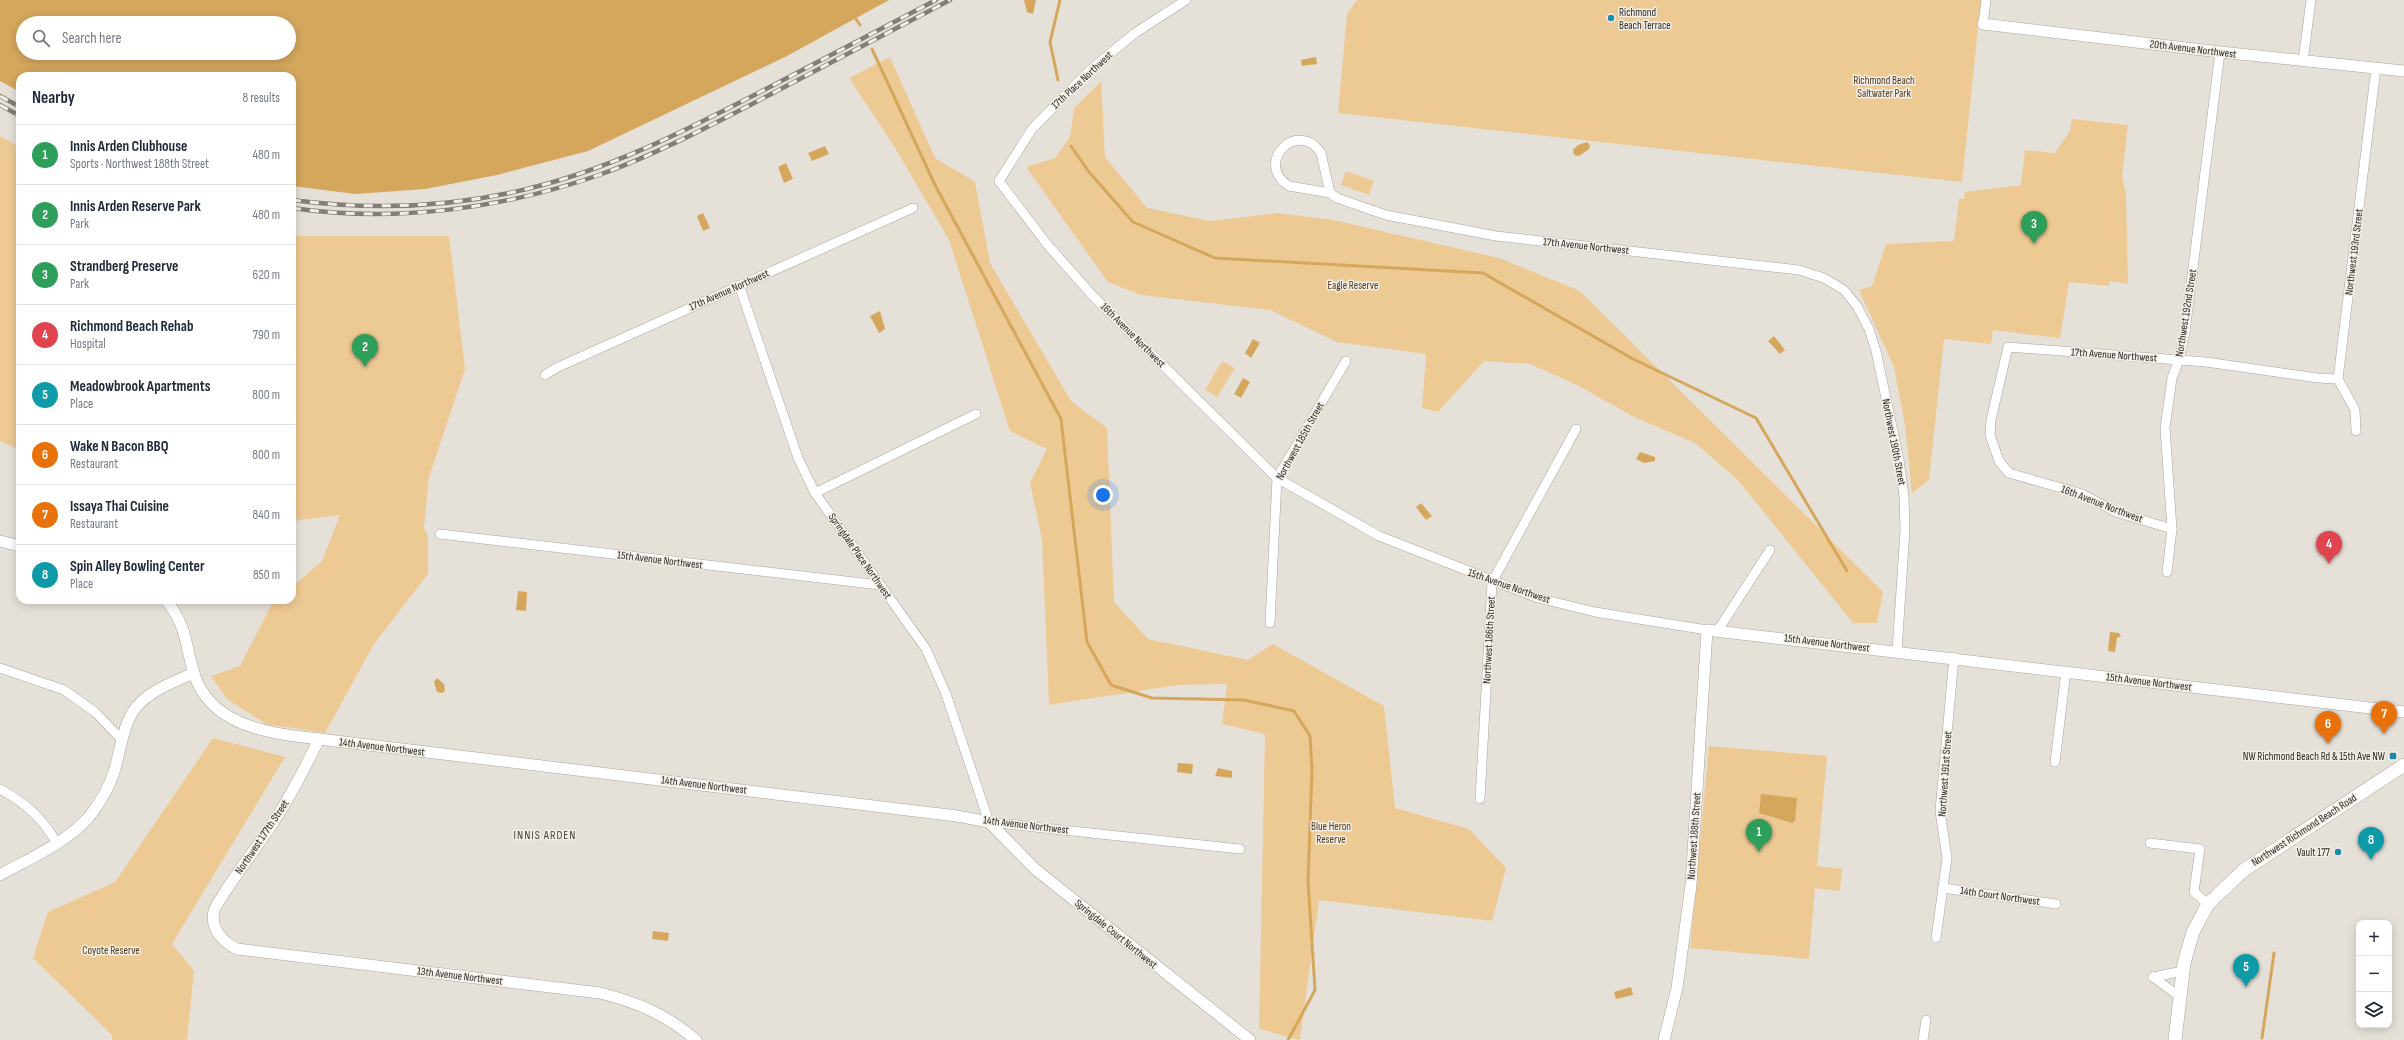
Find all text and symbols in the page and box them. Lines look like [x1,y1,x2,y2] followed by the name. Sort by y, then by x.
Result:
[1619,6,1671,32] place label: Richmond Beach Terrace
[1606,13,1616,23] marker: Richmond Beach Terrace
[16,16,296,60] search box
[30,27,52,49] icon: search
[62,29,122,48] text: Search here
[2149,37,2238,61] street label: 20th Avenue Northwest
[1049,48,1116,112] street label: 17th Place Northwest
[1853,74,1915,100] park label: Richmond Beach Saltwater Park
[32,88,75,108] text: Nearby
[242,90,280,106] text: 8 results
[70,137,187,156] text: Innis Arden Clubhouse
[42,147,48,163] text: 1
[253,147,280,163] text: 480 m
[70,156,209,172] text: Sports · Northwest 188th Street
[70,197,201,216] text: Innis Arden Reserve Park
[42,207,48,223] text: 2
[253,207,280,223] text: 480 m
[2342,207,2366,296] street label: Northwest 193rd Street
[2021,211,2047,244] pin: 3
[70,216,89,232] text: Park
[1542,235,1630,257] street label: 17th Avenue Northwest
[70,257,179,276] text: Strandberg Preserve
[687,266,772,313] street label: 17th Avenue Northwest
[42,267,48,283] text: 3
[253,267,280,283] text: 620 m
[2173,268,2199,358] street label: Northwest 192nd Street
[70,276,89,292] text: Park
[1328,279,1378,292] park label: Eagle Reserve
[1098,300,1169,371] street label: 16th Avenue Northwest
[70,317,193,336] text: Richmond Beach Rehab
[42,327,48,343] text: 4
[253,327,280,343] text: 790 m
[352,334,378,367] pin: 2
[70,336,106,352] text: Hospital
[2071,346,2158,365] street label: 17th Avenue Northwest
[70,377,210,396] text: Meadowbrook Apartments
[42,387,48,403] text: 5
[252,387,280,403] text: 800 m
[70,396,93,412] text: Place
[1879,398,1909,487] street label: Northwest 190th Street
[1273,399,1327,482] street label: Northwest 185th Street
[70,437,169,456] text: Wake N Bacon BBQ
[42,447,48,463] text: 6
[252,447,280,463] text: 800 m
[70,456,118,472] text: Restaurant
[2059,482,2145,526] street label: 16th Avenue Northwest
[1093,485,1113,505] your location
[70,497,169,516] text: Issaya Thai Cuisine
[42,507,48,523] text: 7
[252,507,280,523] text: 840 m
[826,511,895,602] street label: Springdale Place Northwest
[70,516,118,532] text: Restaurant
[2316,531,2342,564] pin: 4
[616,548,704,572] street label: 15th Avenue Northwest
[70,557,205,576] text: Spin Alley Bowling Center
[1466,566,1552,606] street label: 15th Avenue Northwest
[42,567,48,583] text: 8
[253,567,280,583] text: 850 m
[70,576,93,592] text: Place
[1480,595,1498,684] street label: Northwest 186th Street
[1783,631,1871,655] street label: 15th Avenue Northwest
[2105,670,2193,694] street label: 15th Avenue Northwest
[2371,701,2397,734] pin: 7
[2315,711,2341,744] pin: 6
[1936,730,1955,817] street label: Northwest 191st Street
[338,735,426,759] street label: 14th Avenue Northwest
[2243,750,2385,763] place label: NW Richmond Beach Rd & 15th Ave NW
[2388,751,2398,761] marker: NW Richmond Beach Rd & 15th Ave NW
[660,773,748,797] street label: 14th Avenue Northwest
[1684,791,1704,880] street label: Northwest 188th Street
[2249,791,2359,869] street label: Northwest Richmond Beach Road
[232,797,292,877] street label: Northwest 177th Street
[982,813,1070,837] street label: 14th Avenue Northwest
[1746,819,1772,852] pin: 1
[1311,820,1351,846] park label: Blue Heron Reserve
[2358,827,2384,860] pin: 8
[514,828,576,843] district label: INNIS ARDEN
[2297,846,2331,859] place label: Vault 177
[2333,847,2343,857] marker: Vault 177
[1959,884,2041,908] street label: 14th Court Northwest
[1072,897,1161,972] street label: Springdale Court Northwest
[2356,920,2392,1028] map controls
[2356,920,2392,956] button: +
[82,944,140,957] park label: Coyote Reserve
[2233,954,2259,987] pin: 5
[2356,956,2392,992] button: −
[416,964,504,988] street label: 13th Avenue Northwest
[2356,992,2392,1028] button: layers

